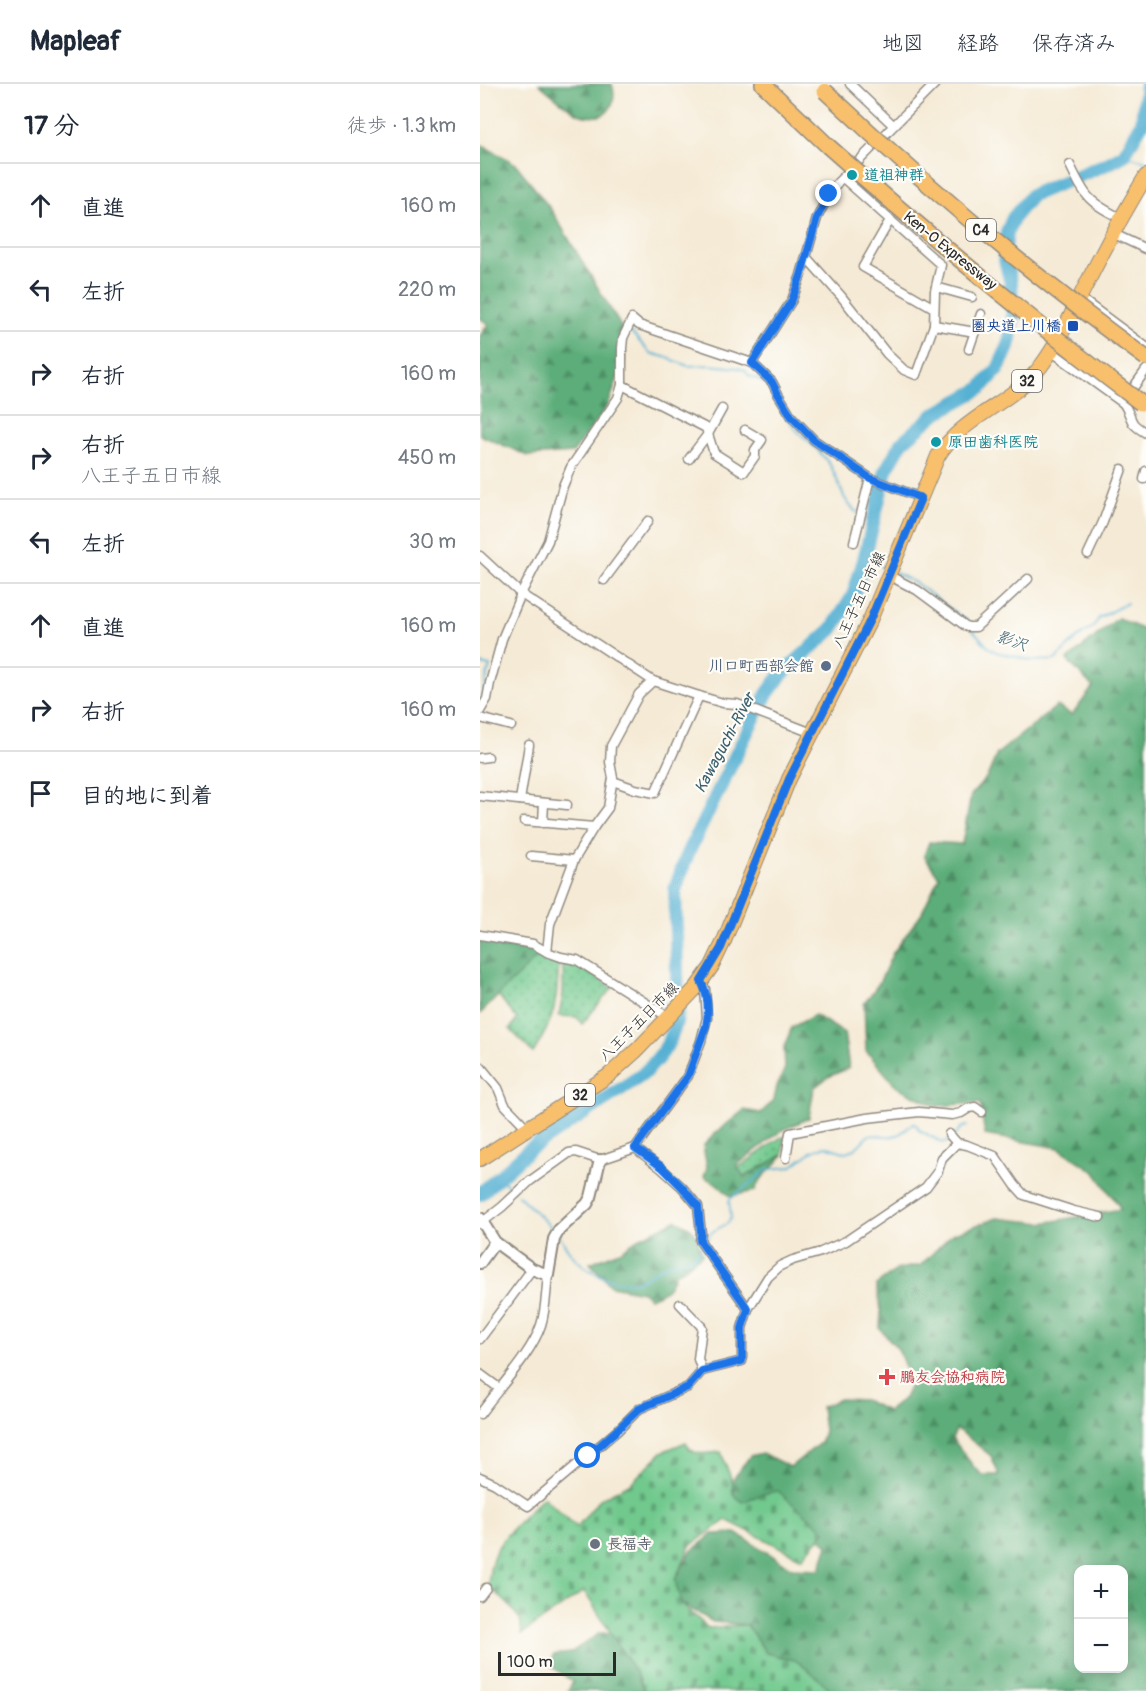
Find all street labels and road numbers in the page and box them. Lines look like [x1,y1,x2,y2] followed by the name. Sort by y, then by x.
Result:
[899,207,1001,295] street label: Ken-O Expressway
[966,219,996,241] road number: C4
[1012,370,1042,392] road number: 32
[828,548,890,652] street label: 八王子五日市線
[595,978,683,1066] street label: 八王子五日市線
[565,1084,595,1106] road number: 32

